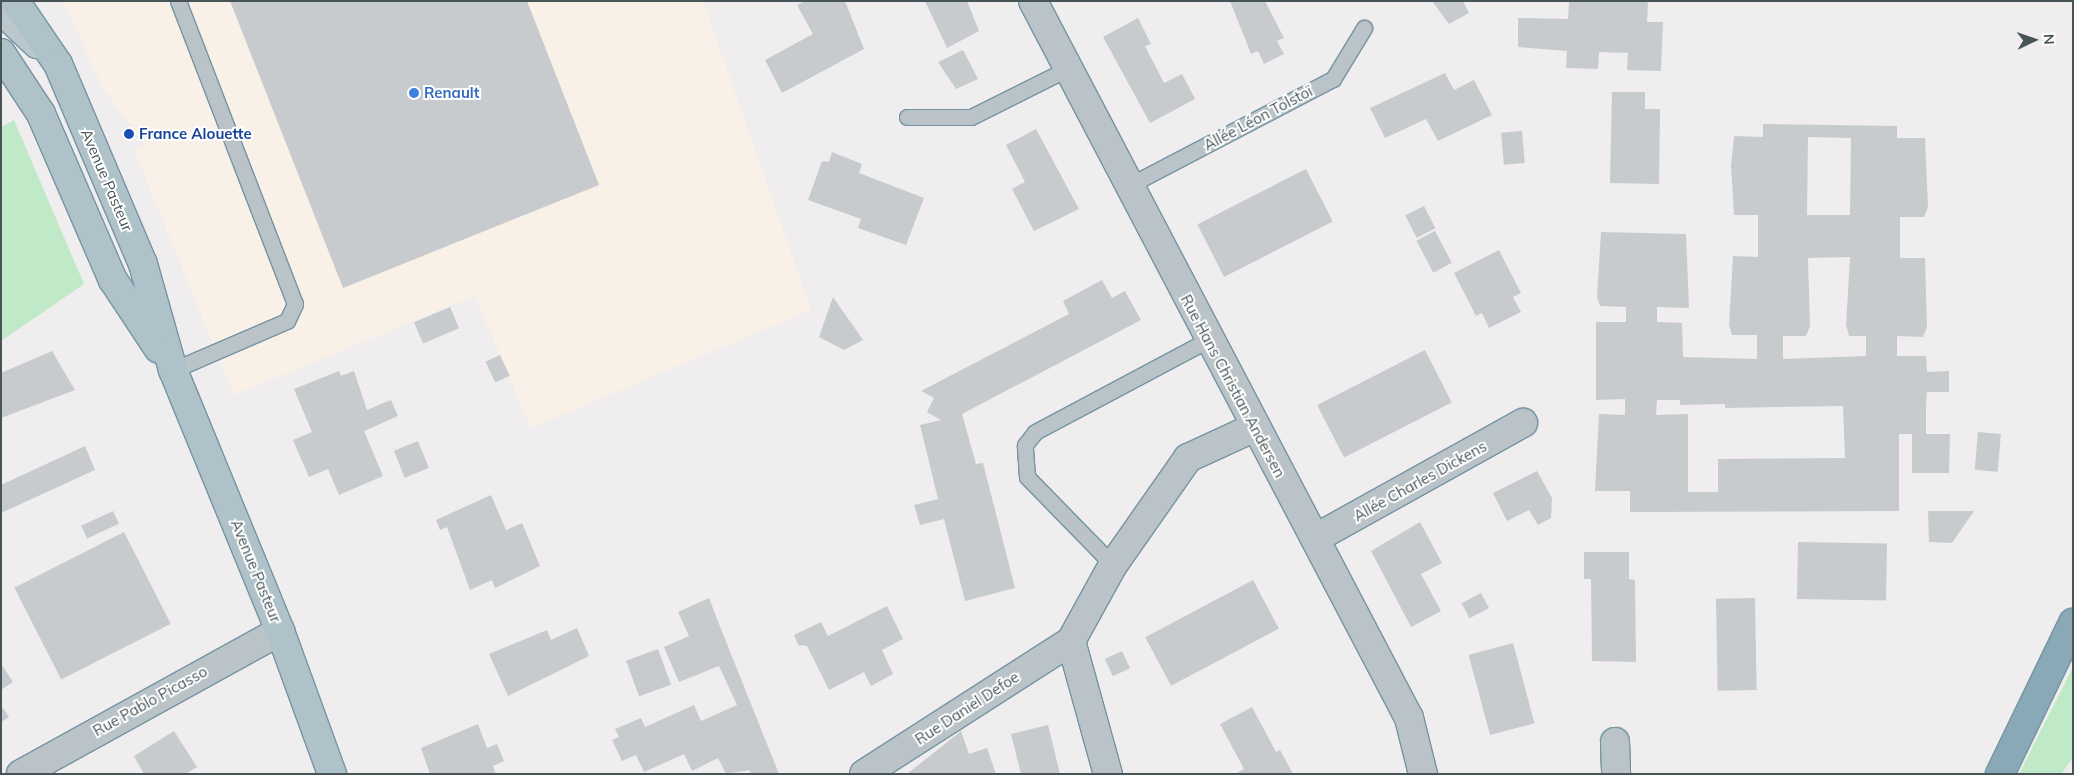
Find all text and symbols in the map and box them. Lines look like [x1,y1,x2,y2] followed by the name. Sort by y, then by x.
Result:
[2009,15,2059,65] north arrow
[2040,33,2058,45] text: N
[1201,82,1315,154] street label: Allée Léon Tolstoï
[424,84,479,102] place label: Renault
[408,87,420,99] marker: Renault
[139,125,252,143] place label: France Alouette
[77,126,137,234] street label: Avenue Pasteur
[123,128,135,140] marker: France Alouette
[1177,292,1289,480] street label: Rue Hans Christian Andersen
[1350,437,1490,525] street label: Allée Charles Dickens
[227,517,285,625] street label: Avenue Pasteur
[90,662,210,740] street label: Rue Pablo Picasso
[912,668,1022,748] street label: Rue Daniel Defoe

